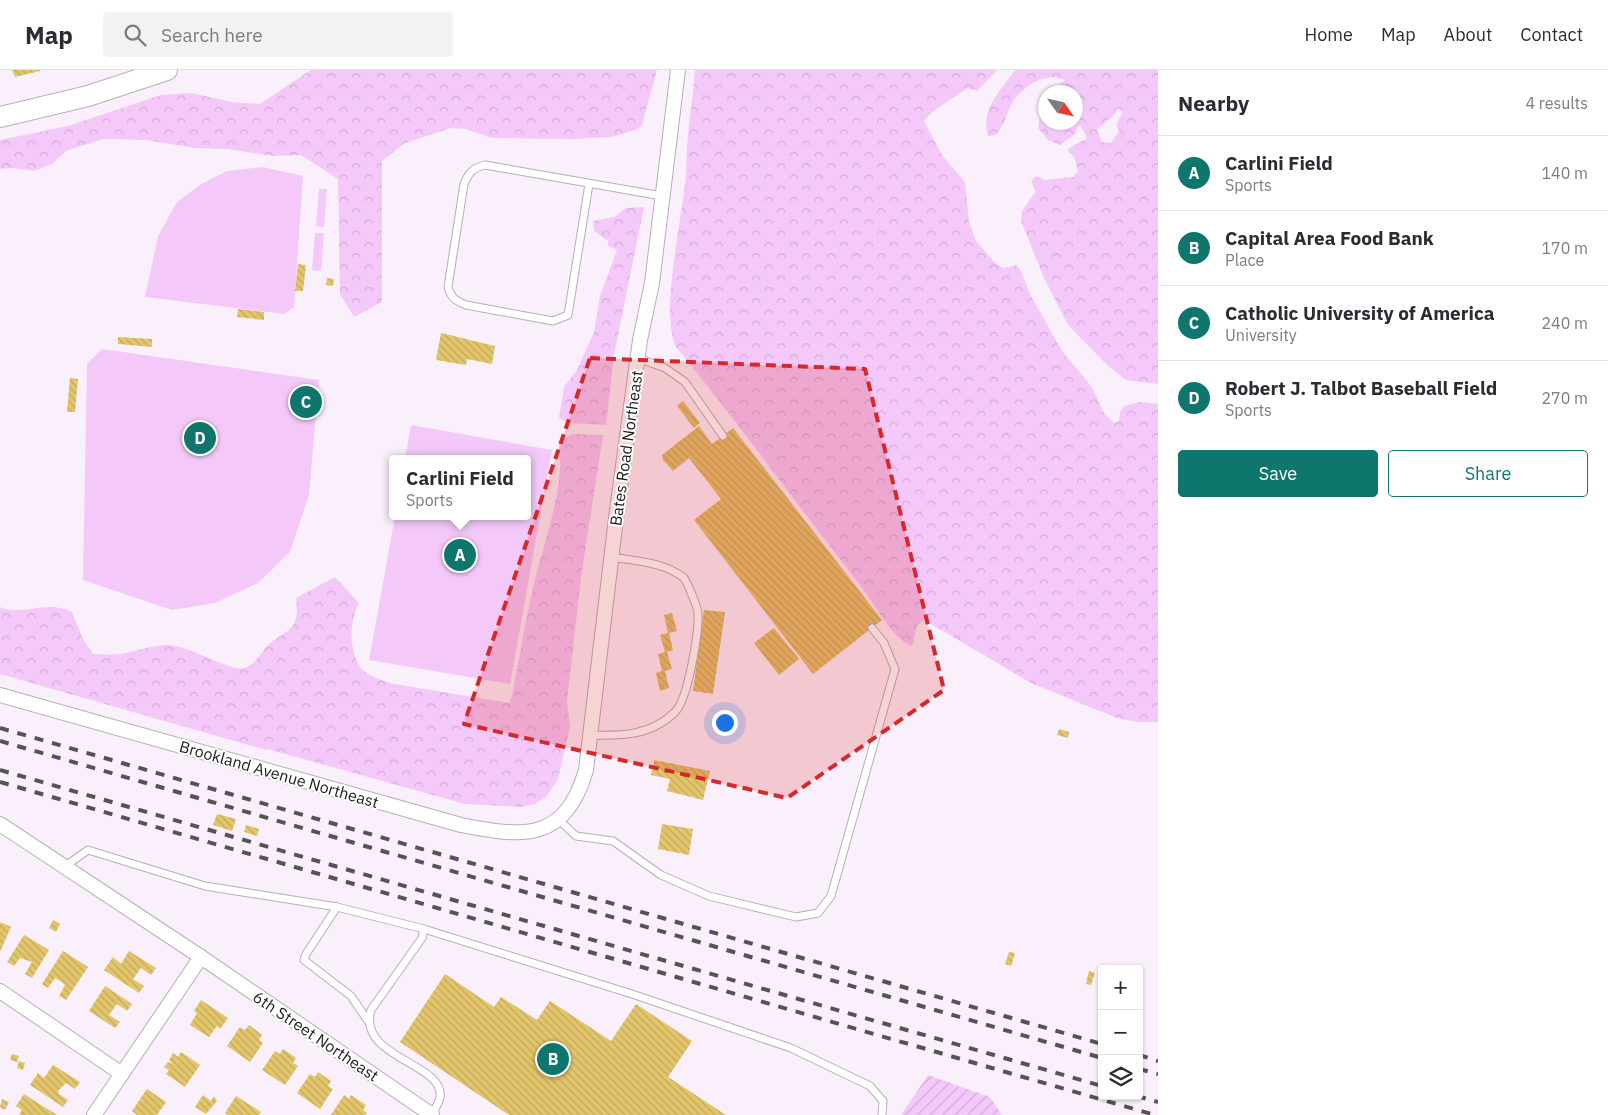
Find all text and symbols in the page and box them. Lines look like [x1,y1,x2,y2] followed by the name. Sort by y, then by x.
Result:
[103,12,453,57] search box
[25,19,73,51] text: Map
[121,21,149,49] icon: search
[161,23,263,47] text: Search here
[1305,23,1353,46] text: Home
[1381,23,1416,46] text: Map
[1444,23,1492,46] text: About
[1520,23,1583,46] text: Contact
[1038,85,1083,130] north arrow
[1178,89,1249,117] text: Nearby
[1525,93,1588,113] text: 4 results
[1225,151,1333,175] text: Carlini Field
[1189,163,1199,183] text: A
[1541,163,1588,183] text: 140 m
[1225,175,1272,195] text: Sports
[1225,226,1434,250] text: Capital Area Food Bank
[1189,238,1199,258] text: B
[1541,238,1588,258] text: 170 m
[1225,250,1264,270] text: Place
[1225,301,1495,325] text: Catholic University of America
[1189,313,1199,333] text: C
[1541,313,1588,333] text: 240 m
[1225,325,1297,345] text: University
[605,369,647,527] street label: Bates Road Northeast
[1225,376,1497,400] text: Robert J. Talbot Baseball Field
[290,383,322,421] pin: C
[1188,388,1200,408] text: D
[1541,388,1588,408] text: 270 m
[1225,400,1272,420] text: Sports
[184,419,216,457] pin: D
[1178,450,1378,497] button: Save
[1388,450,1588,497] button: Share
[389,455,531,520] popup
[406,466,514,490] text: Carlini Field
[406,490,453,510] text: Sports
[444,536,476,574] pin: A
[712,710,738,736] your location
[177,736,381,812] street label: Brookland Avenue Northeast
[1098,965,1143,1100] map controls
[1098,965,1143,1010] button: +
[249,987,383,1085] street label: 6th Street Northeast
[1098,1010,1143,1055] button: −
[537,1040,569,1078] pin: B
[1098,1055,1143,1100] button: layers

